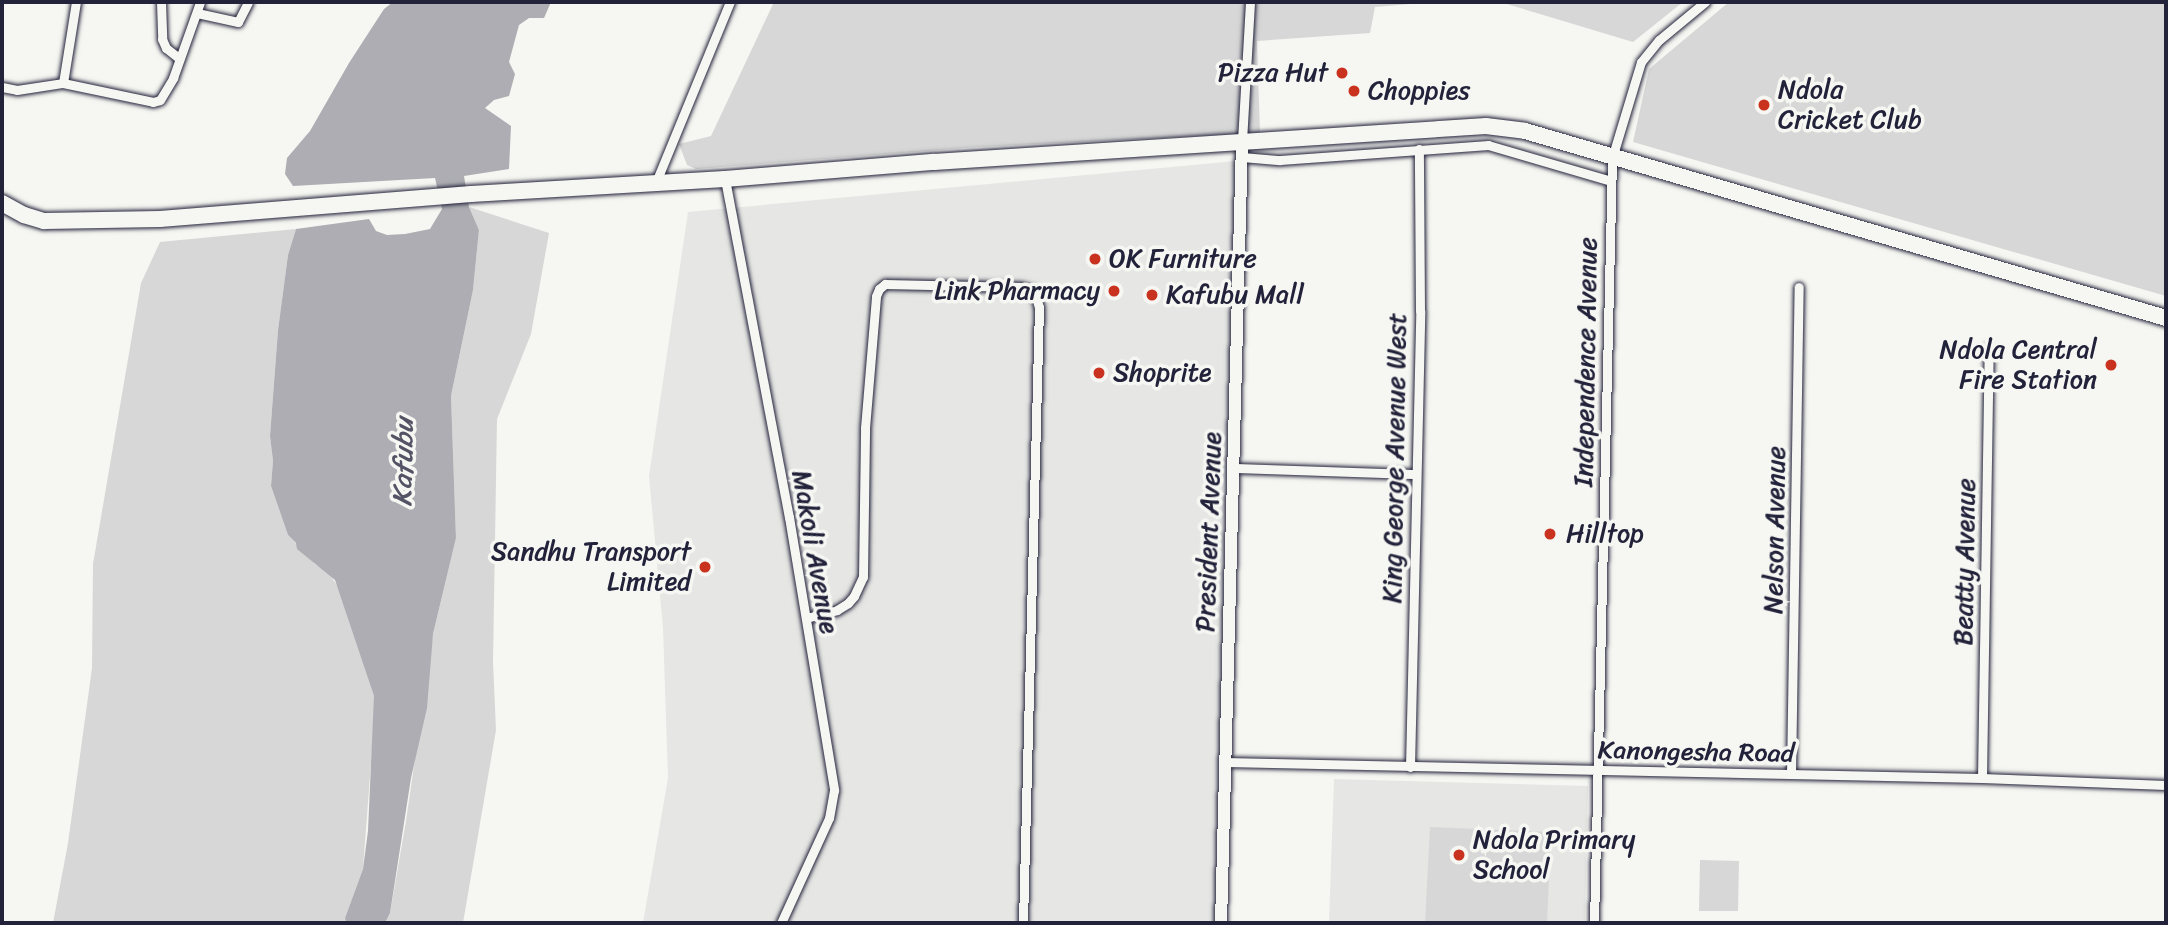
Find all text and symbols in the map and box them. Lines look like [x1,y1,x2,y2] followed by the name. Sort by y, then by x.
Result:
[1217,57,1328,89] place label: Pizza Hut
[1334,65,1350,81] marker: Pizza Hut
[1778,74,1922,136] place label: Ndola Cricket Club
[1368,75,1470,107] place label: Choppies
[1346,83,1362,99] marker: Choppies
[1756,97,1772,113] marker: Ndola Cricket Club
[1568,237,1604,487] street label: Independence Avenue
[1109,243,1257,275] place label: OK Furniture
[1087,251,1103,267] marker: OK Furniture
[934,275,1100,307] place label: Link Pharmacy
[1166,279,1304,311] place label: Kafubu Mall
[1106,283,1122,299] marker: Link Pharmacy
[1144,287,1160,303] marker: Kafubu Mall
[1377,313,1413,603] street label: King George Avenue West
[1939,334,2097,396] place label: Ndola Central Fire Station
[1113,357,1212,389] place label: Shoprite
[2103,357,2119,373] marker: Ndola Central Fire Station
[1091,365,1107,381] marker: Shoprite
[385,417,421,507] water label: Kafubu
[1190,431,1228,633] street label: President Avenue
[1758,446,1792,614] street label: Nelson Avenue
[785,468,845,636] street label: Makoli Avenue
[1948,478,1982,646] street label: Beatty Avenue
[1566,518,1644,550] place label: Hilltop
[1540,524,1560,544] marker: Hilltop
[491,536,691,598] place label: Sandhu Transport Limited
[697,559,713,575] marker: Sandhu Transport Limited
[1597,735,1795,769] street label: Kanongesha Road
[1473,824,1636,886] place label: Ndola Primary School
[1451,847,1467,863] marker: Ndola Primary School

